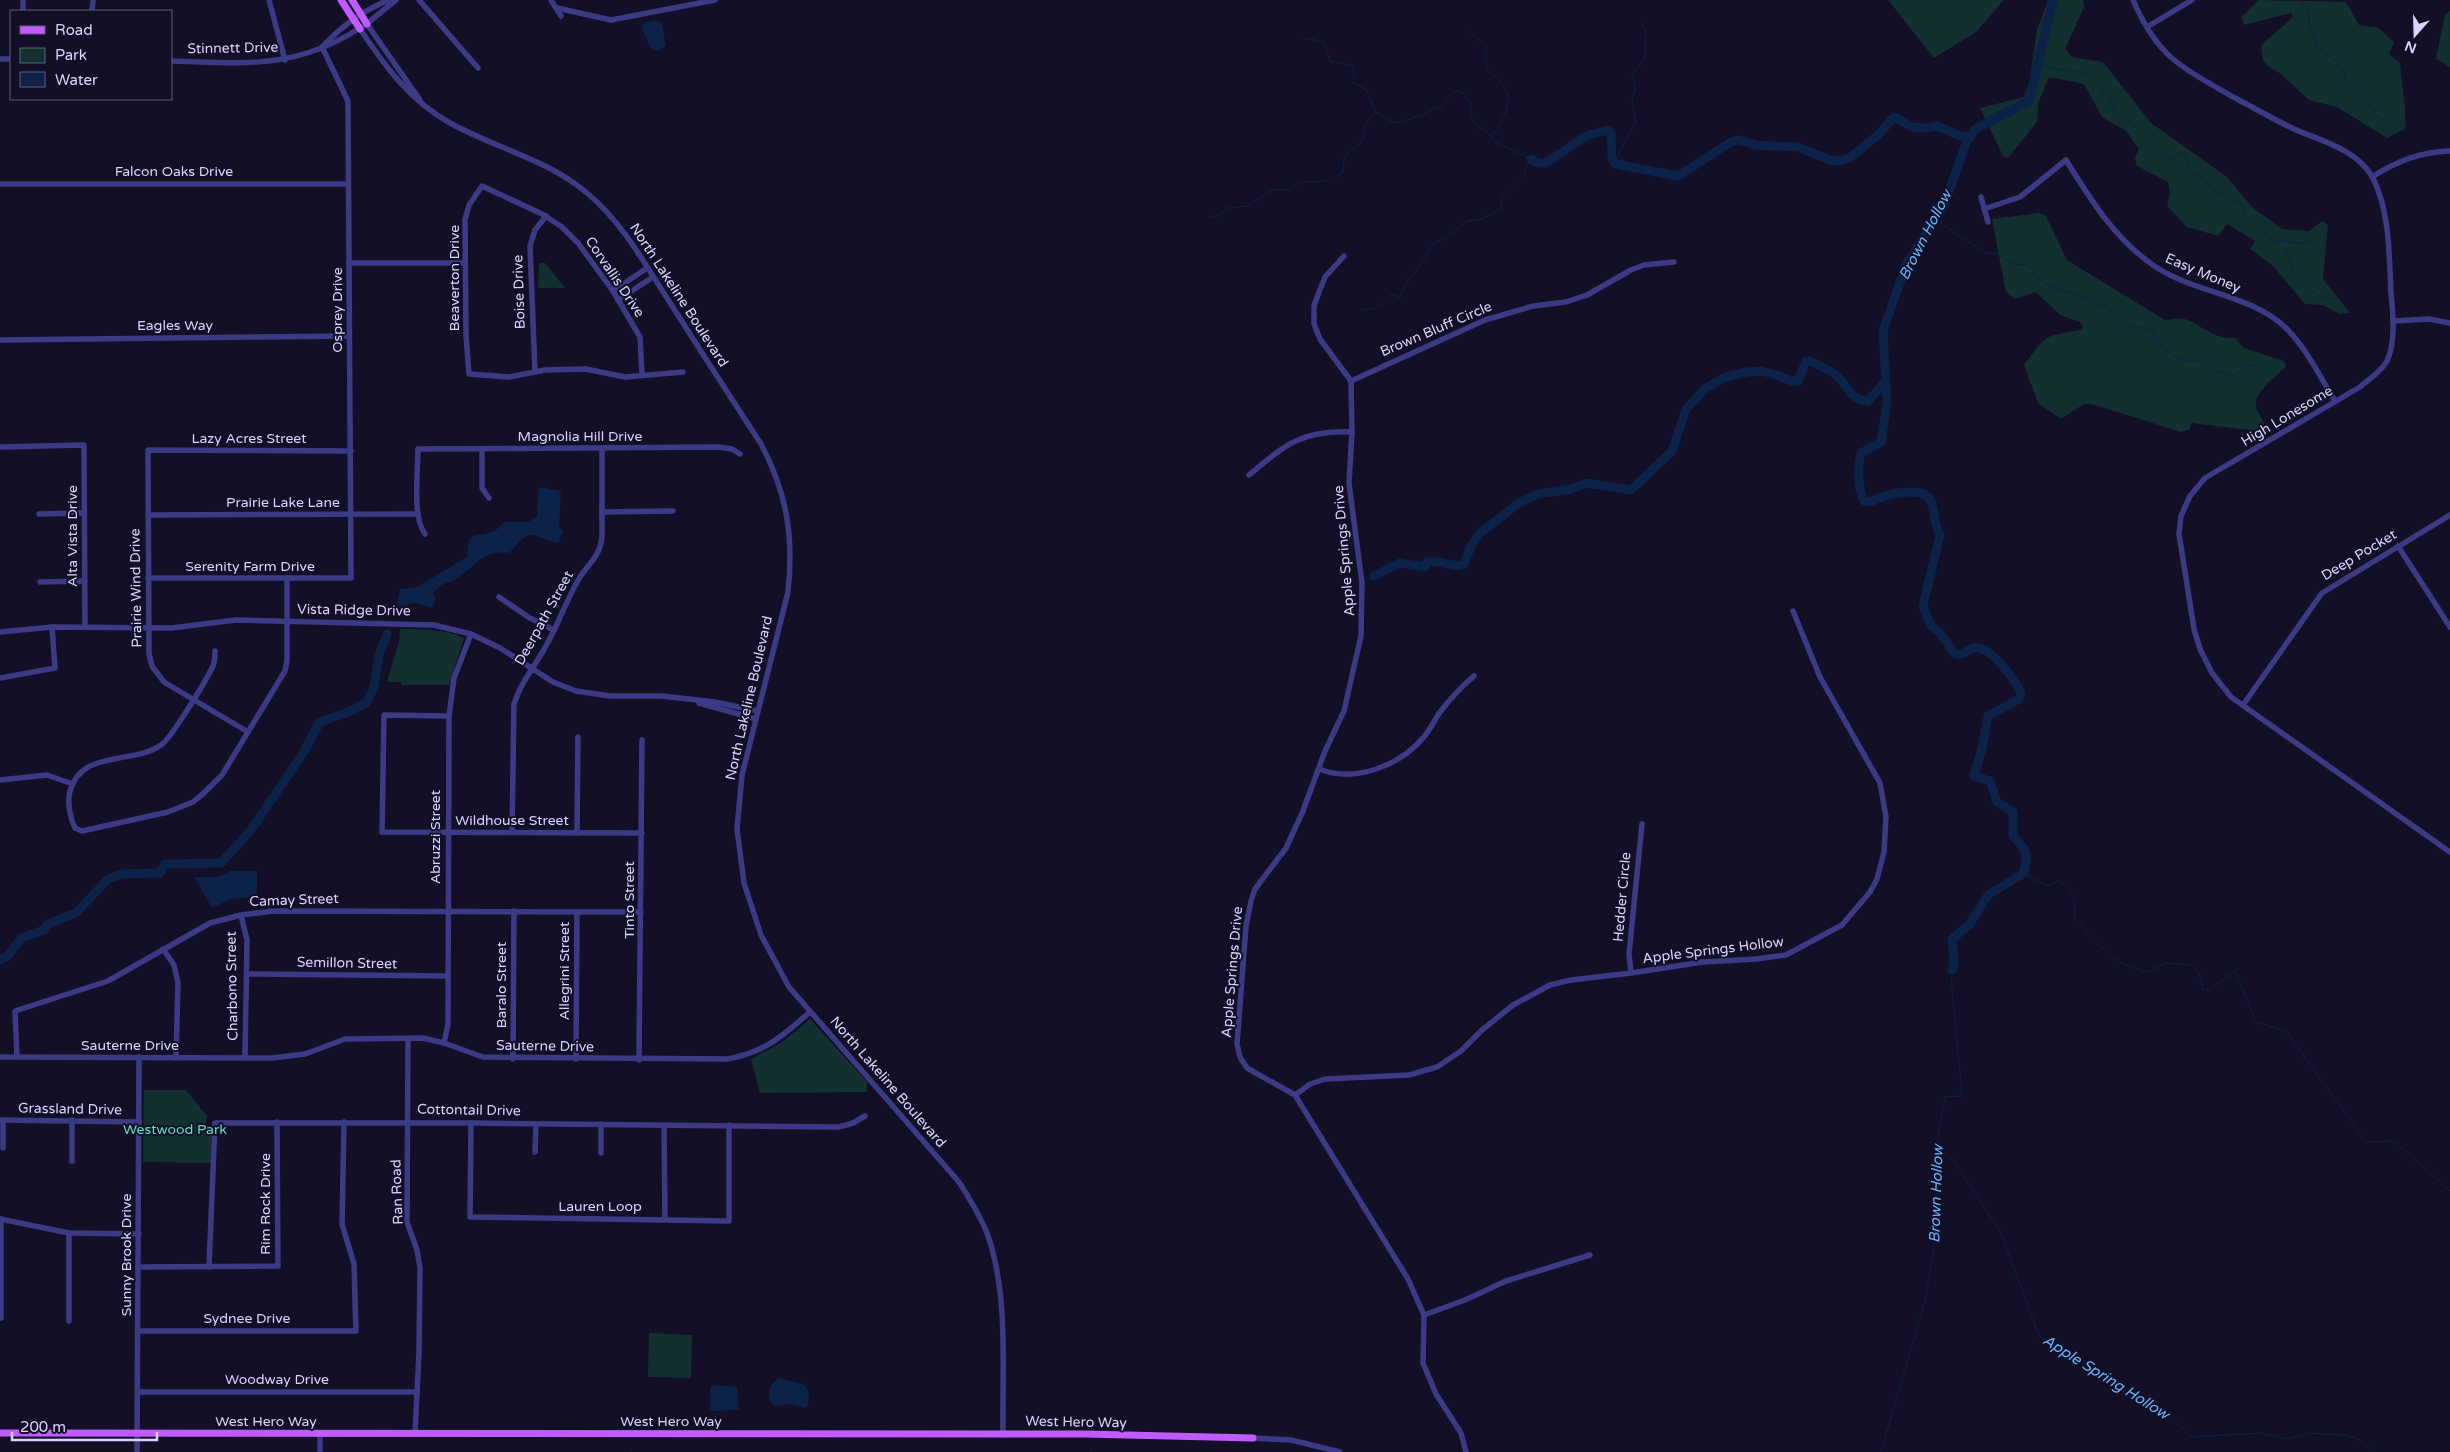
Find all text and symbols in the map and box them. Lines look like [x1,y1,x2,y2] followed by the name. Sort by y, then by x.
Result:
[10,10,172,100] legend
[2390,10,2440,60] north arrow
[55,21,93,39] text: Road
[2403,37,2419,57] text: N
[187,39,279,57] street label: Stinnett Drive
[55,46,87,64] text: Park
[55,71,98,89] text: Water
[115,163,233,180] street label: Falcon Oaks Drive
[1895,185,1956,283] water label: Brown Hollow
[626,220,732,370] street label: North Lakeline Boulevard
[446,225,463,331] street label: Beaverton Drive
[582,233,648,321] street label: Corvallis Drive
[2163,249,2244,297] street label: Easy Money
[509,254,529,329] street label: Boise Drive
[329,267,346,353] street label: Osprey Drive
[1378,298,1495,360] street label: Brown Bluff Circle
[137,317,214,334] street label: Eagles Way
[2238,382,2336,450] street label: High Lonesome
[518,428,642,445] street label: Magnolia Hill Drive
[191,430,307,447] street label: Lazy Acres Street
[64,485,81,587] street label: Alta Vista Drive
[1330,485,1358,617] street label: Apple Springs Drive
[226,494,340,511] street label: Prairie Lake Lane
[2318,526,2400,584] street label: Deep Pocket
[126,528,146,648] street label: Prairie Wind Drive
[185,558,315,575] street label: Serenity Farm Drive
[511,567,577,668] street label: Deerpath Street
[297,601,411,619] street label: Vista Ridge Drive
[722,614,776,782] street label: North Lakeline Boulevard
[427,789,444,884] street label: Abruzzi Street
[455,812,569,829] street label: Wildhouse Street
[1610,851,1634,943] street label: Hedder Circle
[621,861,638,939] street label: Tinto Street
[249,890,340,910] street label: Camay Street
[1218,906,1246,1038] street label: Apple Springs Drive
[556,921,573,1020] street label: Allegrini Street
[223,930,241,1041] street label: Charbono Street
[1641,933,1785,967] street label: Apple Springs Hollow
[493,941,510,1028] street label: Baralo Street
[297,954,398,972] street label: Semillon Street
[826,1013,950,1151] street label: North Lakeline Boulevard
[81,1037,179,1054] street label: Sauterne Drive
[496,1037,594,1055] street label: Sauterne Drive
[18,1100,122,1118] street label: Grassland Drive
[417,1101,521,1119] street label: Cottontail Drive
[123,1121,227,1138] park label: Westwood Park
[1925,1142,1947,1243] water label: Brown Hollow
[257,1153,274,1255] street label: Rim Rock Drive
[387,1159,407,1225] street label: Ran Road
[118,1194,135,1316] street label: Sunny Brook Drive
[558,1198,642,1215] street label: Lauren Loop
[204,1310,291,1327] street label: Sydnee Drive
[2040,1331,2174,1424] water label: Apple Spring Hollow
[225,1371,329,1388] street label: Woodway Drive
[12,1410,158,1442] scale bar
[215,1413,317,1430] street label: West Hero Way
[620,1413,722,1430] street label: West Hero Way
[1025,1413,1127,1431] street label: West Hero Way
[20,1418,66,1436] text: 200 m

